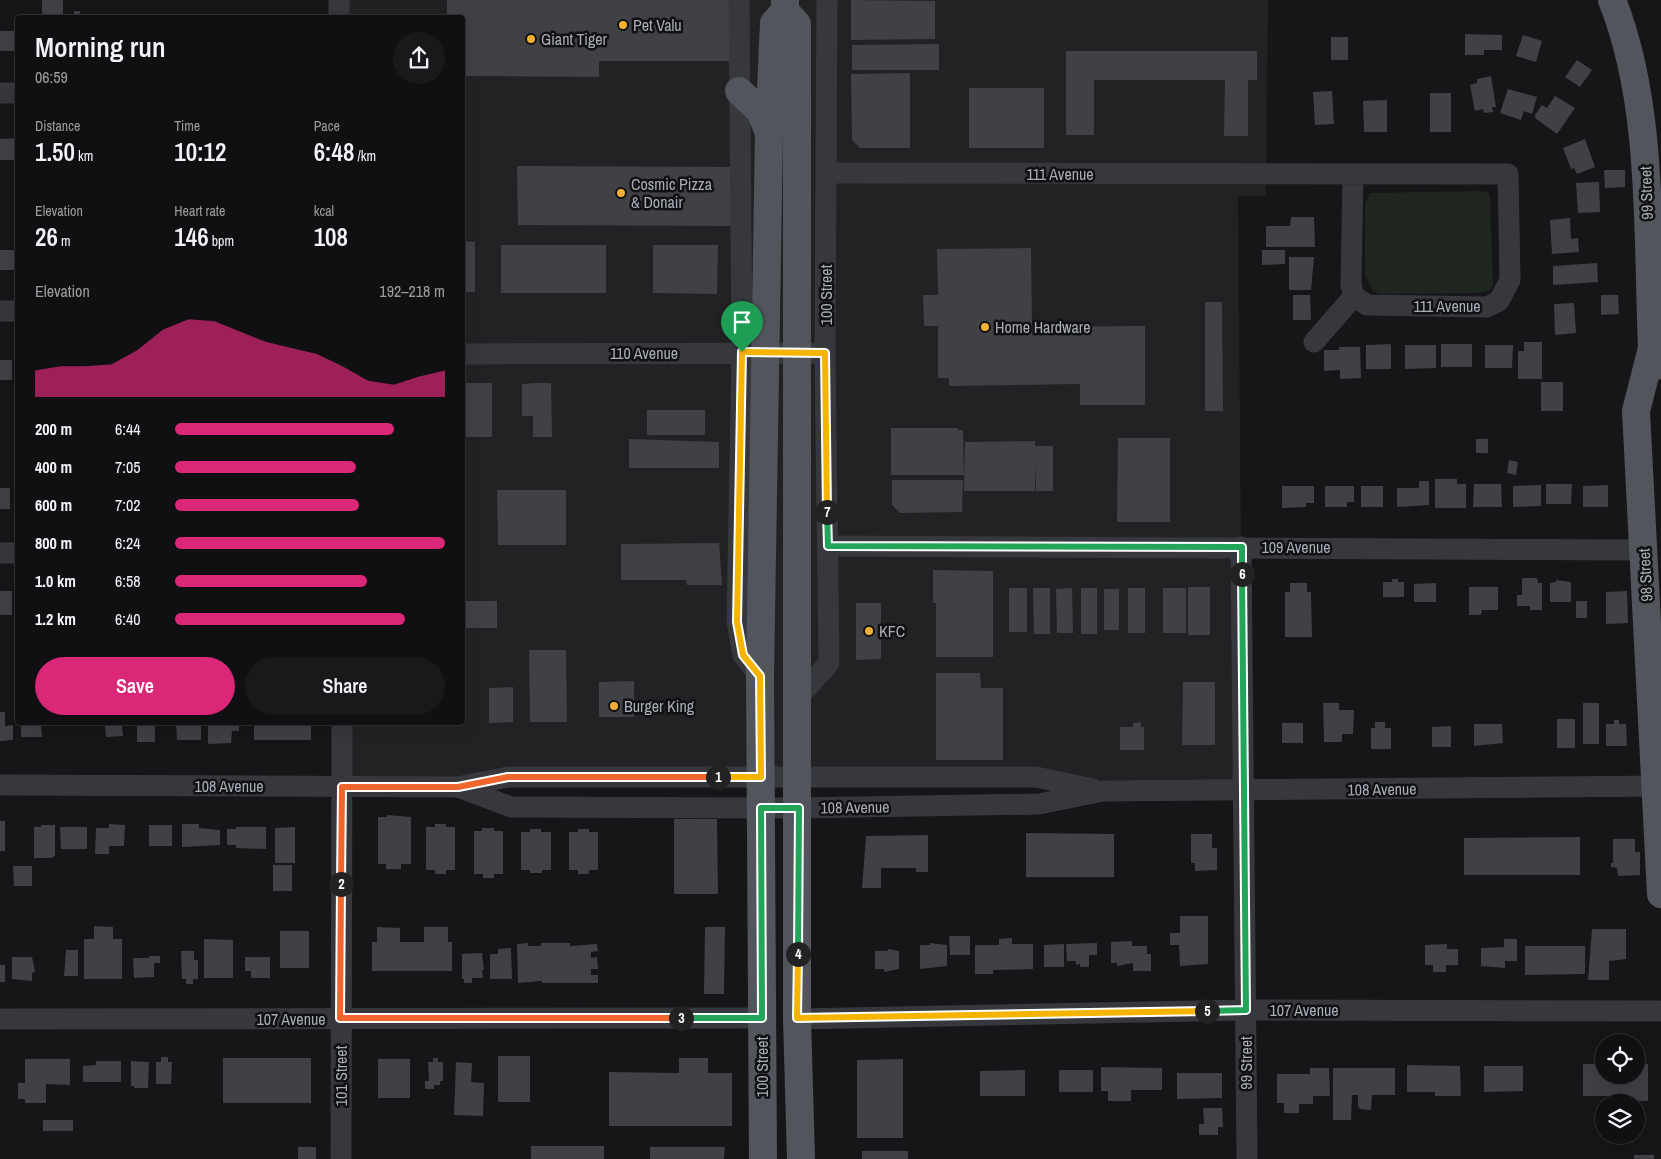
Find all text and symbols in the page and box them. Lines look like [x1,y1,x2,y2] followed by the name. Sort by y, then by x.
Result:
[633,14,682,36] place label: Pet Valu
[617,19,629,31] marker: Pet Valu
[35,28,166,66] text: Morning run
[541,28,607,50] place label: Giant Tiger
[393,32,445,84] button: share
[525,33,537,45] marker: Giant Tiger
[35,66,68,88] text: 06:59
[35,117,80,135] text: Distance
[174,117,200,135] text: Time
[314,117,340,135] text: Pace
[35,135,75,169] text: 1.50
[174,135,226,169] text: 10:12
[314,135,354,169] text: 6:48
[75,147,93,165] text: km
[354,147,376,165] text: /km
[1026,163,1094,185] street label: 111 Avenue
[1634,166,1658,220] street label: 99 Street
[631,173,713,213] place label: Cosmic Pizza & Donair
[615,187,627,199] marker: Cosmic Pizza & Donair
[35,202,83,220] text: Elevation
[174,202,225,220] text: Heart rate
[314,202,334,220] text: kcal
[35,220,58,254] text: 26
[174,220,209,254] text: 146
[314,220,348,254] text: 108
[58,232,71,250] text: m
[209,232,234,250] text: bpm
[815,264,837,325] street label: 100 Street
[35,280,90,302] text: Elevation
[379,280,445,302] text: 192–218 m
[1413,295,1481,317] street label: 111 Avenue
[721,301,763,352] pin
[728,308,756,336] icon: arrive
[995,316,1091,338] place label: Home Hardware
[979,321,991,333] marker: Home Hardware
[610,342,678,364] street label: 110 Avenue
[35,418,72,440] text: 200 m
[115,418,141,440] text: 6:44
[35,456,72,478] text: 400 m
[115,456,141,478] text: 7:05
[35,494,72,516] text: 600 m
[115,494,141,516] text: 7:02
[814,500,840,524] pin: 7
[824,503,831,521] text: 7
[35,532,72,554] text: 800 m
[115,532,141,554] text: 6:24
[1261,536,1331,558] street label: 109 Avenue
[1633,547,1657,602] street label: 98 Street
[1230,562,1254,586] pin: 6
[1239,565,1246,583] text: 6
[35,570,76,592] text: 1.0 km
[115,570,141,592] text: 6:58
[35,608,76,630] text: 1.2 km
[115,608,141,630] text: 6:40
[879,620,905,642] place label: KFC
[863,625,875,637] marker: KFC
[35,657,235,715] button: Save
[245,657,445,715] button: Share
[624,695,695,717] place label: Burger King
[608,700,620,712] marker: Burger King
[706,764,730,790] pin: 1
[715,768,722,786] text: 1
[194,775,264,797] street label: 108 Avenue
[1347,777,1417,801] street label: 108 Avenue
[820,795,890,819] street label: 108 Avenue
[328,872,354,896] pin: 2
[338,875,345,893] text: 2
[786,942,810,966] pin: 4
[795,945,802,963] text: 4
[1194,998,1220,1024] pin: 5
[1269,999,1339,1021] street label: 107 Avenue
[1204,1002,1211,1020] text: 5
[668,1006,694,1030] pin: 3
[256,1008,326,1030] street label: 107 Avenue
[678,1009,685,1027] text: 3
[1595,1034,1645,1144] map controls
[1595,1034,1645,1084] button: locate
[751,1036,773,1097] street label: 100 Street
[1235,1036,1257,1090] street label: 99 Street
[330,1045,352,1106] street label: 101 Street
[1595,1094,1645,1144] button: layers

